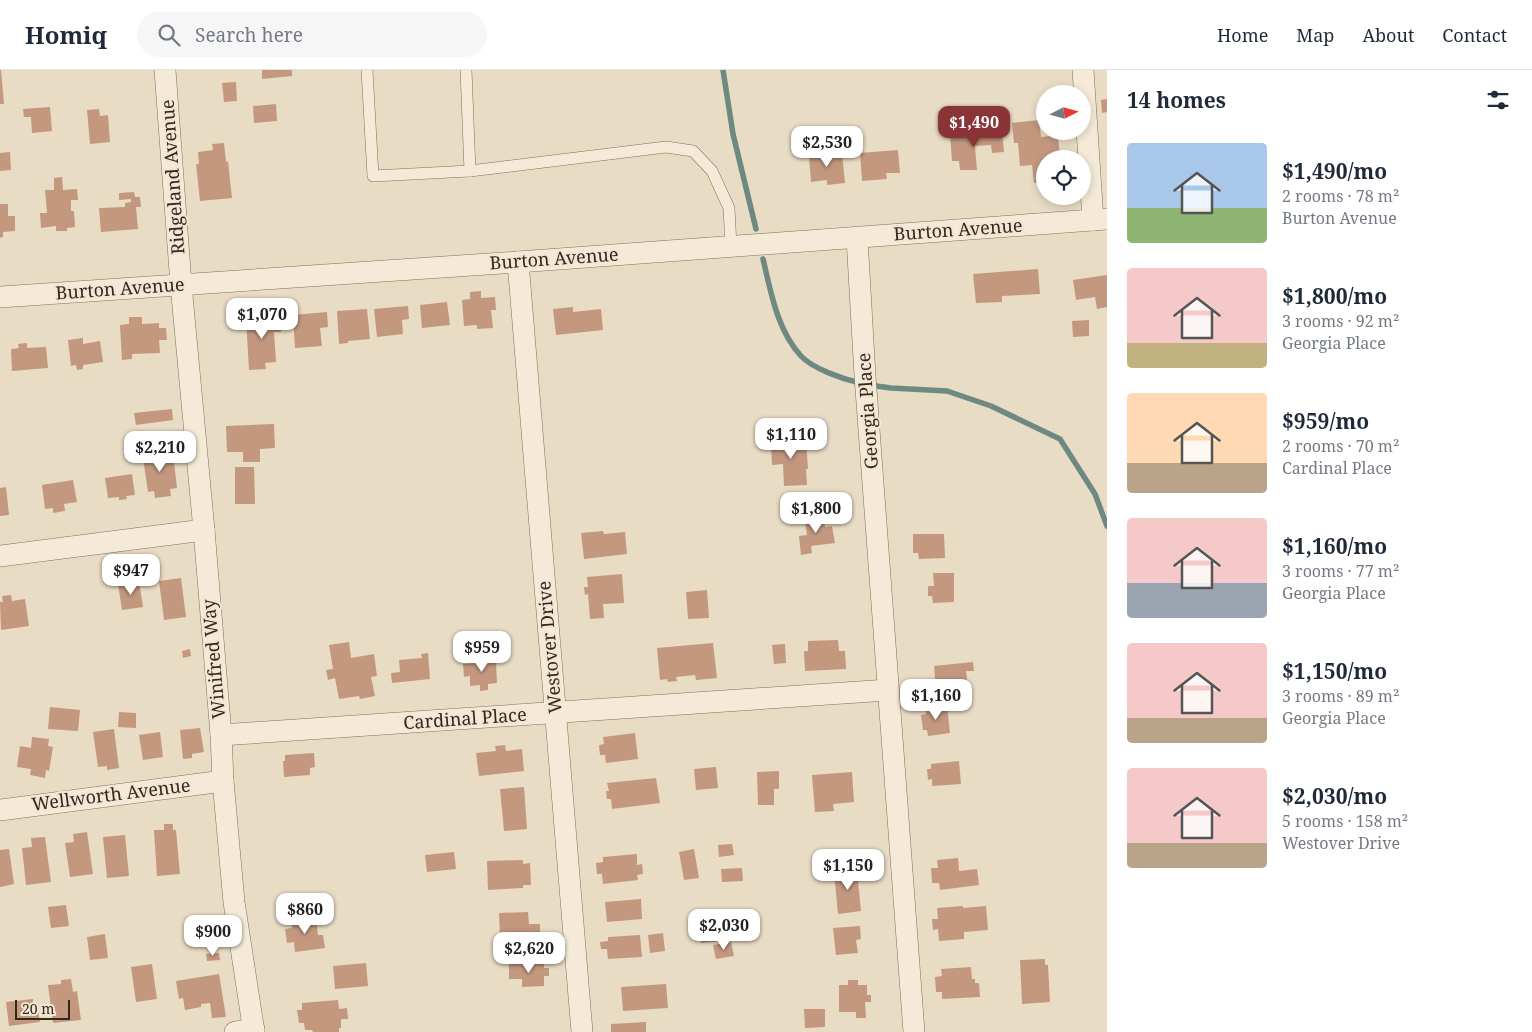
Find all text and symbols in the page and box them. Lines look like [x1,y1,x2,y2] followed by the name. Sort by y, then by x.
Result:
[137,12,487,57] search box
[25,18,107,51] text: Homiq
[155,21,183,49] icon: search
[195,22,303,48] text: Search here
[1217,23,1268,47] text: Home
[1296,23,1334,47] text: Map
[1362,23,1414,47] text: About
[1442,23,1507,47] text: Contact
[1036,85,1091,140] north arrow
[1036,85,1091,205] map controls
[1127,86,1226,114] text: 14 homes
[1484,86,1512,114] icon: filters
[155,99,189,255] street label: Ridgeland Avenue
[933,106,1015,148] pin: $1,490
[949,111,999,133] text: $1,490
[786,126,868,168] pin: $2,530
[802,131,852,153] text: $2,530
[1036,150,1091,205] button: locate
[1282,157,1387,185] text: $1,490/mo
[1167,163,1227,223] icon: home
[1282,185,1399,207] text: 2 rooms · 78 m²
[1282,207,1397,229] text: Burton Avenue
[893,213,1023,245] street label: Burton Avenue
[489,242,619,274] street label: Burton Avenue
[55,272,185,304] street label: Burton Avenue
[1282,282,1387,310] text: $1,800/mo
[1167,288,1227,348] icon: home
[221,298,303,340] pin: $1,070
[237,303,287,325] text: $1,070
[1282,310,1399,332] text: 3 rooms · 92 m²
[1282,332,1386,354] text: Georgia Place
[851,352,883,470] street label: Georgia Place
[1282,407,1369,435] text: $959/mo
[1167,413,1227,473] icon: home
[750,418,832,460] pin: $1,110
[766,423,816,445] text: $1,110
[119,430,201,473] pin: $2,210
[1282,435,1399,457] text: 2 rooms · 70 m²
[135,436,185,458] text: $2,210
[1282,457,1392,479] text: Cardinal Place
[775,492,857,534] pin: $1,800
[791,497,841,519] text: $1,800
[1282,532,1387,560] text: $1,160/mo
[1167,538,1227,598] icon: home
[101,554,161,596] pin: $947
[113,559,149,581] text: $947
[1282,560,1399,582] text: 3 rooms · 77 m²
[531,580,567,714] street label: Westover Drive
[1282,582,1386,604] text: Georgia Place
[196,597,230,720] street label: Winifred Way
[452,630,512,673] pin: $959
[464,636,500,658] text: $959
[1282,657,1387,685] text: $1,150/mo
[1167,663,1227,723] icon: home
[895,678,977,721] pin: $1,160
[911,684,961,706] text: $1,160
[1282,685,1399,707] text: 3 rooms · 89 m²
[402,702,527,734] street label: Cardinal Place
[1282,707,1386,729] text: Georgia Place
[30,772,192,816] street label: Wellworth Avenue
[1282,782,1387,810] text: $2,030/mo
[1167,788,1227,848] icon: home
[1282,810,1408,832] text: 5 rooms · 158 m²
[1282,832,1400,854] text: Westover Drive
[807,848,889,891] pin: $1,150
[823,854,873,876] text: $1,150
[275,892,335,935] pin: $860
[287,898,323,920] text: $860
[683,908,765,951] pin: $2,030
[183,914,243,957] pin: $900
[699,914,749,936] text: $2,030
[195,920,231,942] text: $900
[488,932,570,974] pin: $2,620
[504,937,554,959] text: $2,620
[15,997,70,1020] scale bar
[22,999,55,1018] text: 20 m

